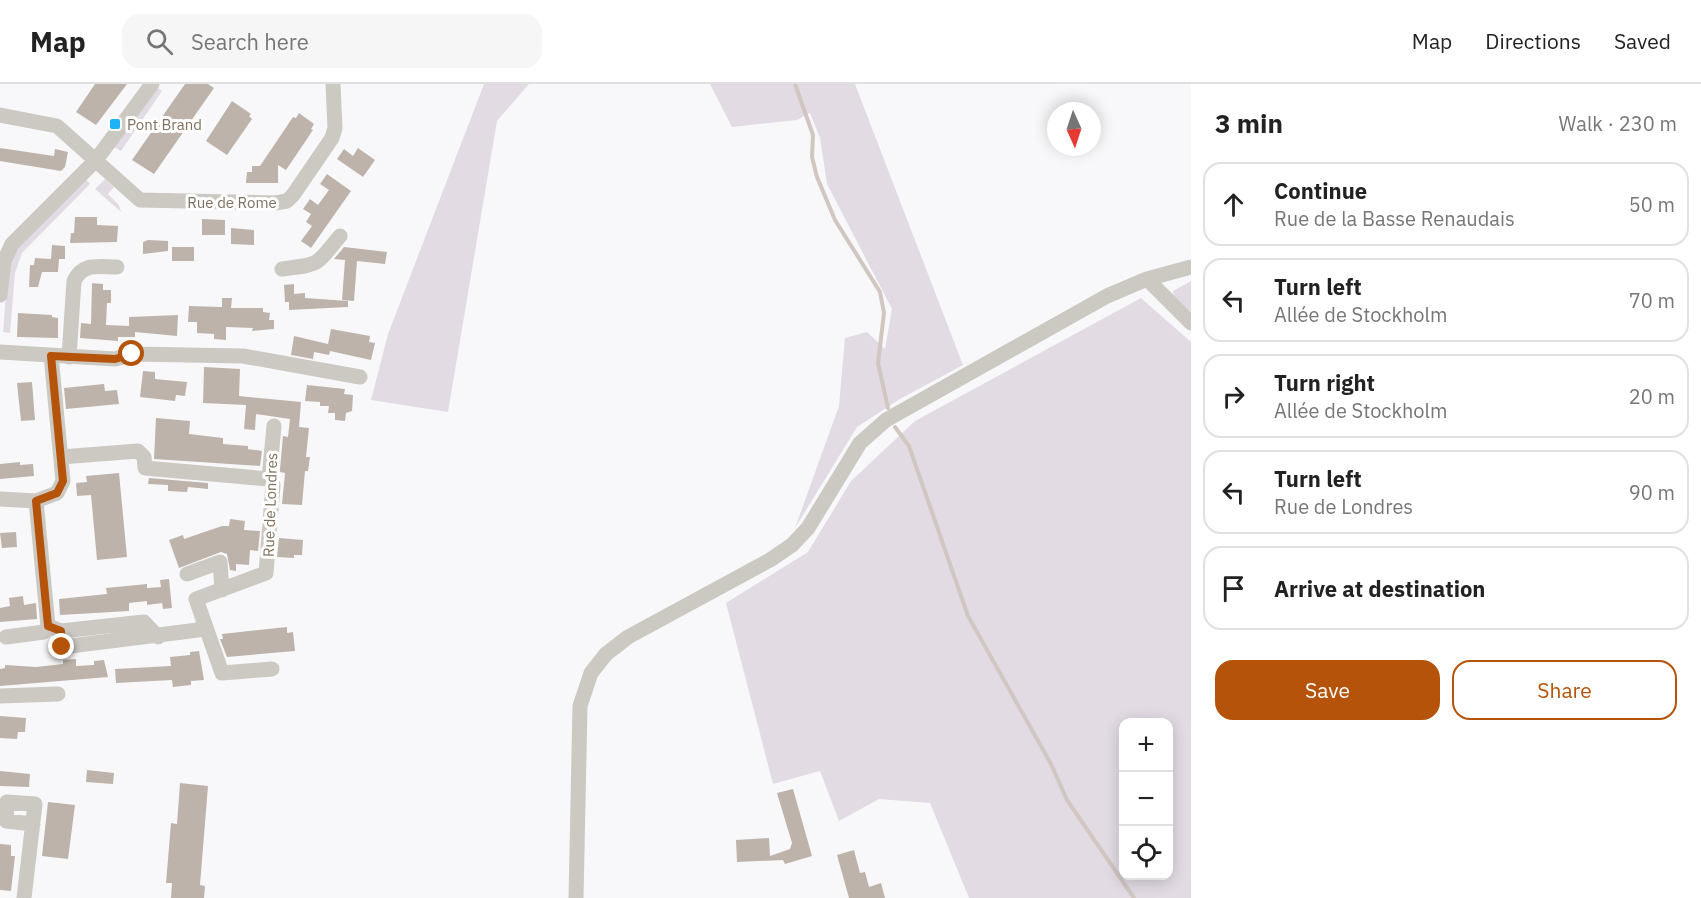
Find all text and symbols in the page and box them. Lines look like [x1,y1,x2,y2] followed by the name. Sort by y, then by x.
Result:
[122,14,542,68] search box
[30,23,86,60] text: Map
[143,25,176,58] icon: search
[191,27,309,56] text: Search here
[1412,27,1452,55] text: Map
[1485,27,1581,55] text: Directions
[1614,27,1671,55] text: Saved
[1047,102,1101,156] north arrow
[1215,106,1283,140] text: 3 min
[1559,110,1677,137] text: Walk · 230 m
[127,115,202,134] place label: Pont Brand
[108,117,122,131] marker: Pont Brand
[1274,176,1367,205] text: Continue
[1217,188,1250,221] icon: ahead
[1629,191,1675,218] text: 50 m
[187,193,277,212] street label: Rue de Rome
[1274,205,1515,232] text: Rue de la Basse Renaudais
[1274,272,1362,301] text: Turn left
[1217,284,1250,317] icon: left
[1629,287,1675,314] text: 70 m
[1274,301,1447,328] text: Allée de Stockholm
[118,340,144,366] route start
[1274,368,1375,397] text: Turn right
[1217,380,1250,413] icon: right
[1629,383,1675,410] text: 20 m
[1274,397,1447,424] text: Allée de Stockholm
[259,453,281,557] street label: Rue de Londres
[1274,464,1362,493] text: Turn left
[1217,476,1250,509] icon: left
[1629,479,1675,506] text: 90 m
[1274,493,1413,520] text: Rue de Londres
[1217,572,1250,605] icon: arrive
[1274,574,1485,603] text: Arrive at destination
[48,633,74,659] route end
[1215,660,1440,720] button: Save
[1452,660,1677,720] button: Share
[1119,718,1173,880] map controls
[1119,718,1173,772] button: +
[1119,772,1173,826] button: −
[1119,826,1173,880] button: locate

